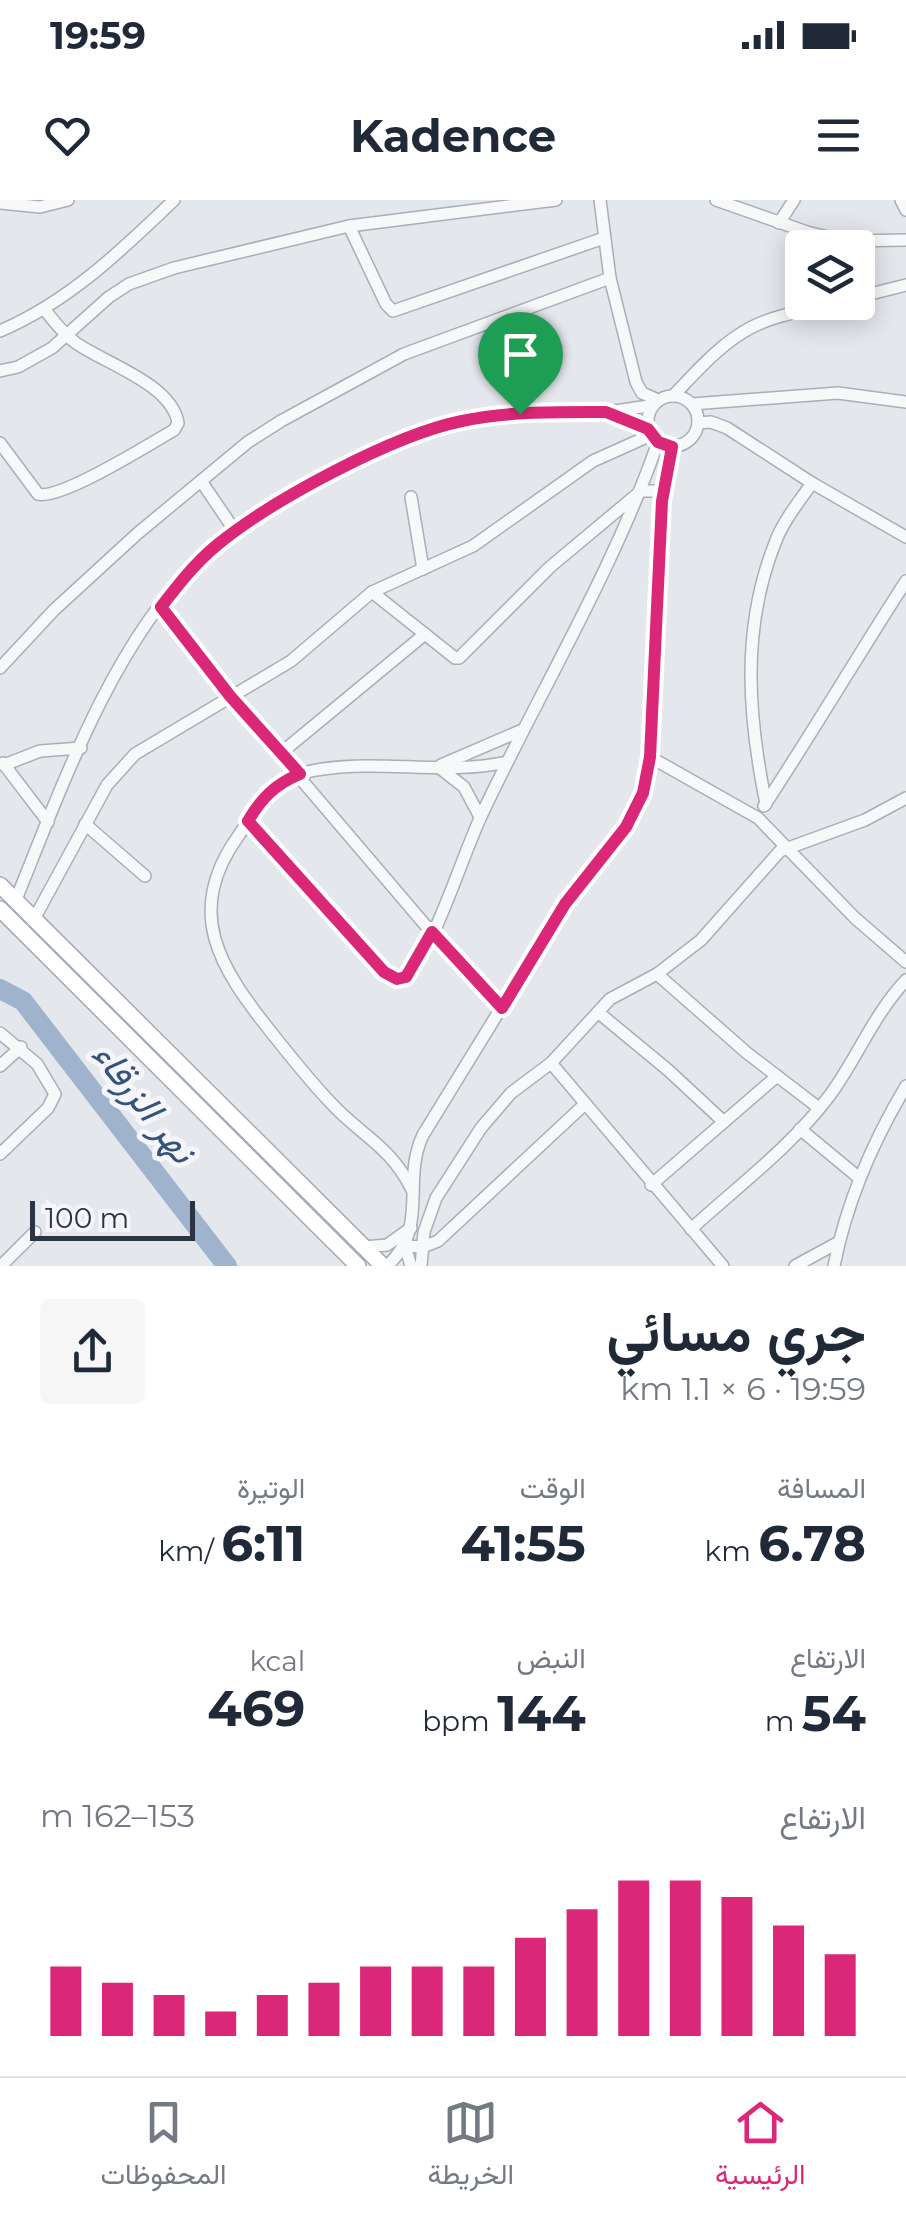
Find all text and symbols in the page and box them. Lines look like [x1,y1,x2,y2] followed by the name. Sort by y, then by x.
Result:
[50,12,146,59] text: 19:59
[40,108,95,163] icon: heart
[350,108,556,163] text: Kadence
[811,108,866,163] icon: menu
[785,230,875,320] map controls
[785,230,875,320] button: layers
[478,312,563,415] pin
[493,327,548,382] icon: arrive
[83,1032,208,1174] water label: نهر الزرقاء
[30,1196,195,1240] scale bar
[45,1201,129,1235] text: 100 m
[606,1298,866,1365] text: جري مسائي
[40,1299,145,1404] button: share
[620,1369,866,1408] text: 19:59 · 6 × 1.1 km
[237,1471,305,1505] text: الوتيرة
[520,1471,586,1505] text: الوقت
[777,1471,866,1505] text: المسافة
[221,1513,305,1574] text: 6:11
[461,1513,586,1574] text: 41:55
[758,1513,866,1574] text: 6.78
[158,1534,221,1568] text: /km
[705,1534,758,1568] text: km
[516,1641,586,1675] text: النبض
[790,1641,866,1675] text: الارتفاع
[249,1644,305,1678] text: kcal
[207,1678,305,1739] text: 469
[497,1683,586,1744] text: 144
[802,1683,866,1744] text: 54
[422,1704,497,1738] text: bpm
[765,1704,802,1738] text: m
[40,1796,195,1835] text: 153–162 m
[779,1798,866,1837] text: الارتفاع
[100,2095,227,2199] tab: المحفوظات
[428,2095,514,2199] tab: الخريطة
[715,2095,806,2199] tab: الرئيسية

